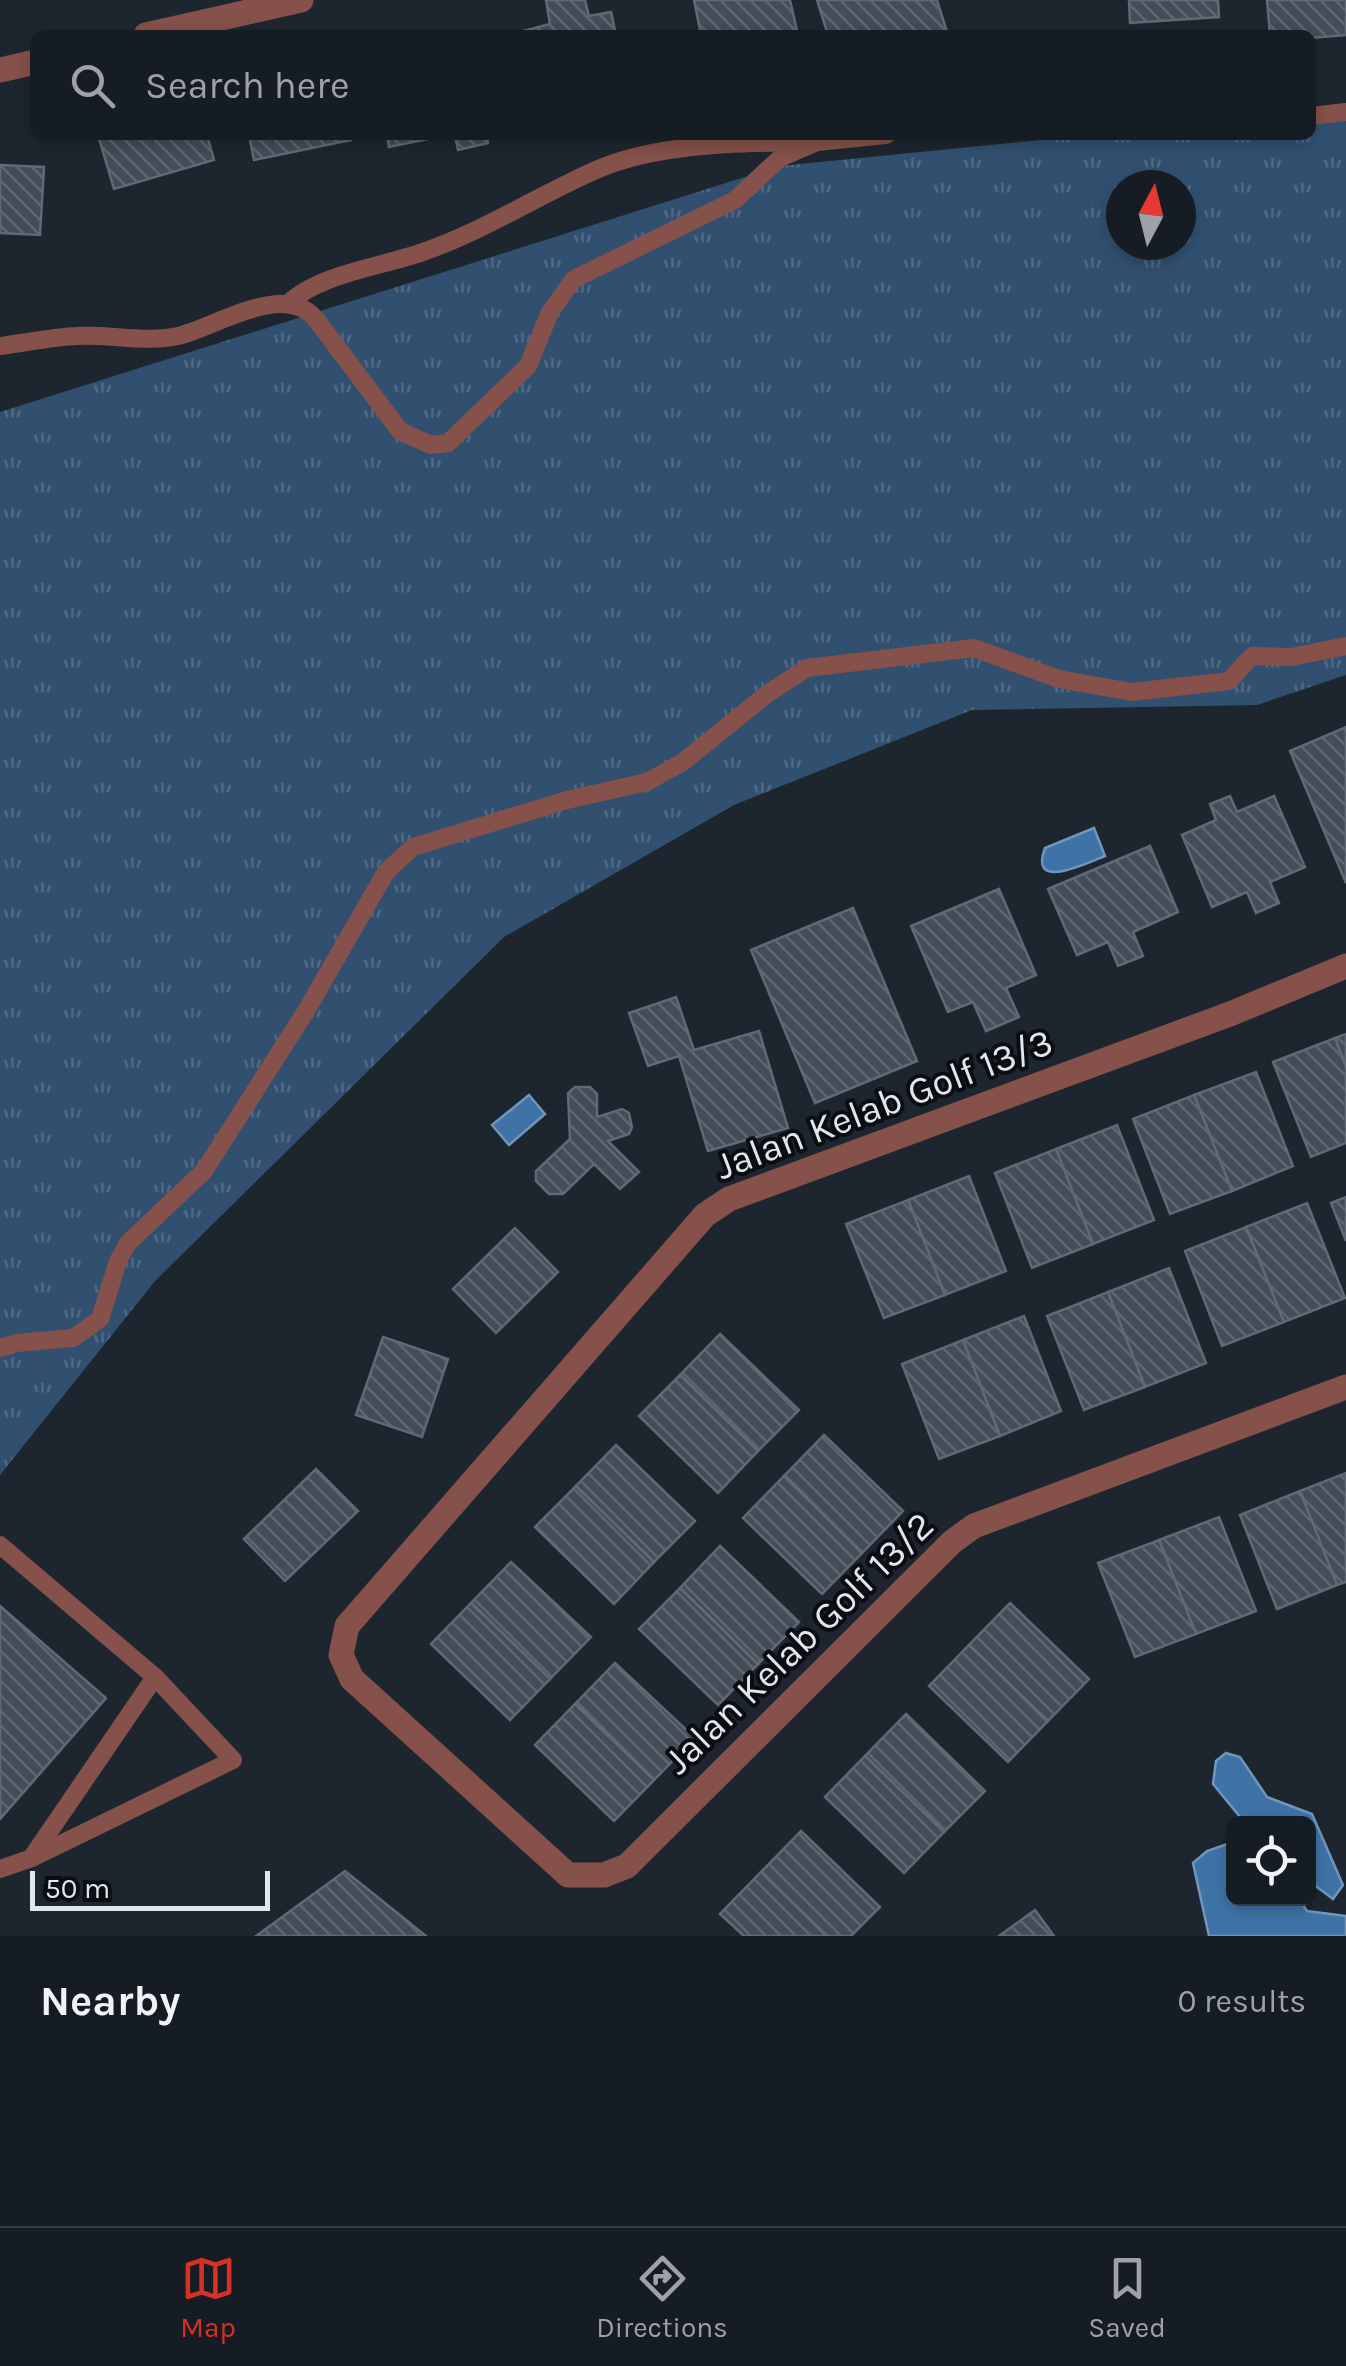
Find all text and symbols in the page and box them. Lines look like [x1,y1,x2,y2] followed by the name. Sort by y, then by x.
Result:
[30,30,1316,140] search box
[65,58,120,113] icon: search
[145,63,349,108] text: Search here
[1106,170,1196,260] north arrow
[709,1019,1059,1189] street label: Jalan Kelab Golf 13/3
[655,1503,943,1783] street label: Jalan Kelab Golf 13/2
[1226,1816,1316,1906] map controls
[1226,1816,1316,1906] button: locate
[30,1866,270,1910] scale bar
[45,1872,110,1905] text: 50 m
[40,1976,180,2026] text: Nearby
[1177,1983,1306,2020] text: 0 results
[180,2251,236,2344] tab: Map
[596,2251,728,2344] tab: Directions
[1088,2251,1166,2344] tab: Saved

